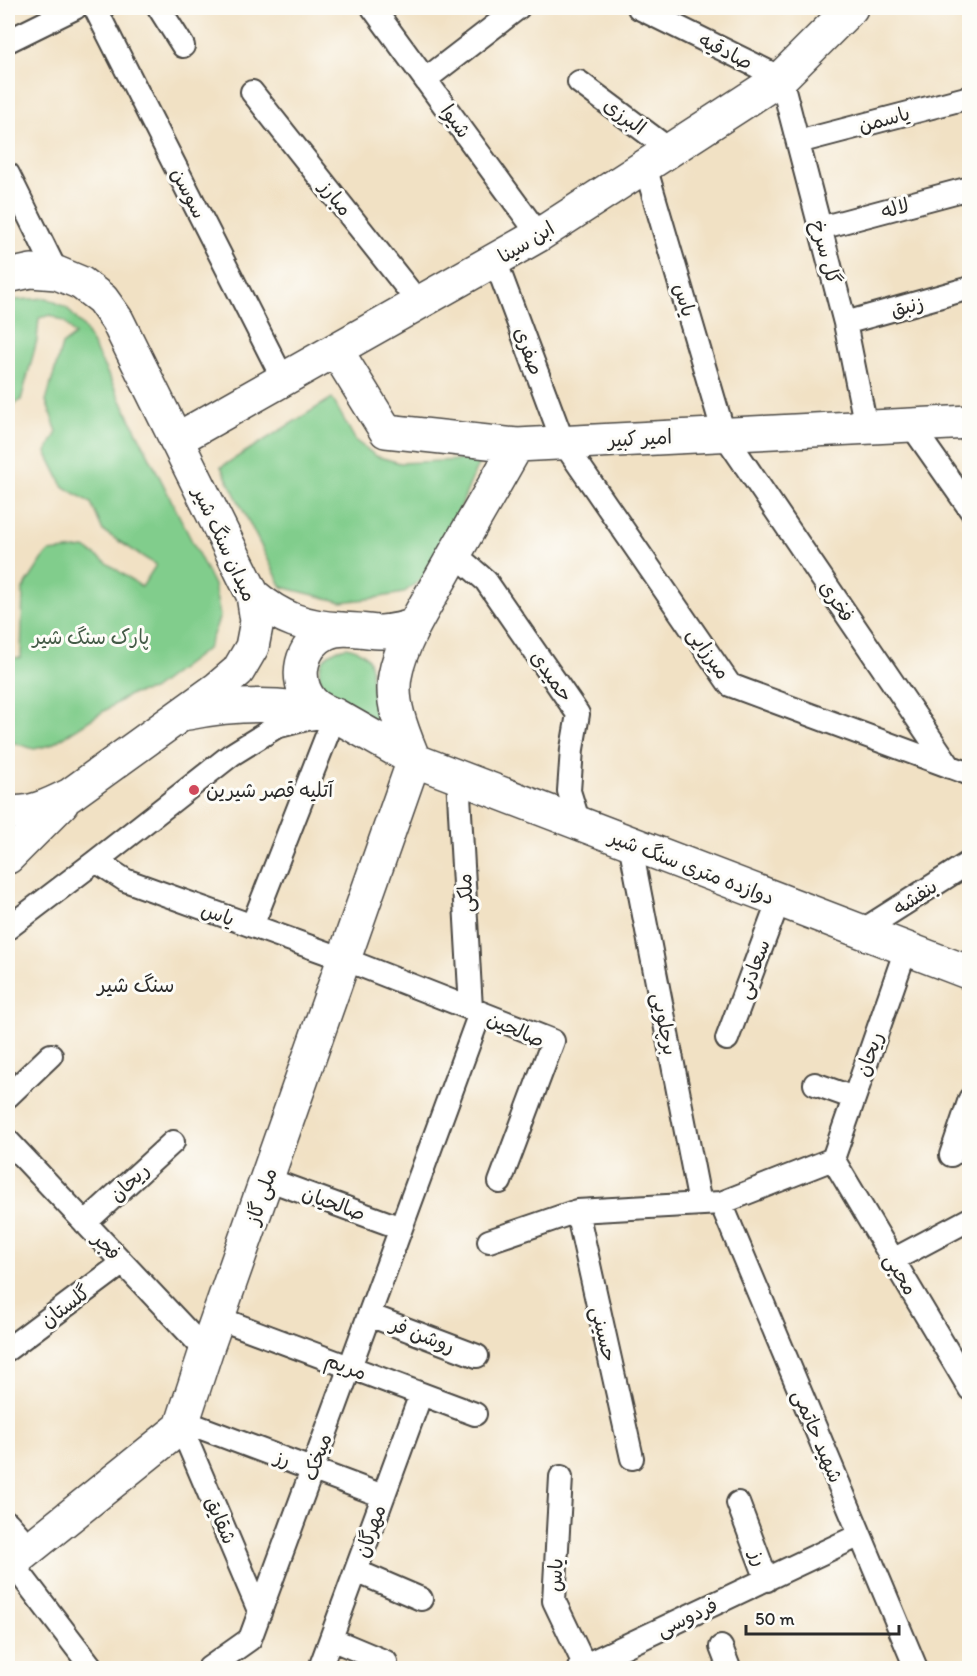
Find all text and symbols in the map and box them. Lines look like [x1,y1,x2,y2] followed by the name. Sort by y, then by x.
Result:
[695,27,757,75] street label: صادقیه
[599,92,651,140] street label: البرزی
[436,100,476,142] street label: شیوا
[855,101,913,137] street label: یاسمن
[166,164,212,222] street label: سوسن
[313,174,357,221] street label: مبارز
[878,193,912,223] street label: لاله
[493,216,559,268] street label: ابن سینا
[804,217,846,287] street label: گل سرخ
[669,280,701,320] street label: یاس
[888,290,926,322] street label: زنبق
[509,324,549,378] street label: صفری
[605,424,673,452] street label: امیر کبیر
[187,481,262,605] street label: میدان سنگ شیر
[814,576,860,626] street label: فخری
[682,622,736,684] street label: میرزایی
[31,625,149,650] park label: پارک سنگ شیر
[526,646,578,706] street label: حمیدی
[206,778,334,802] place label: آتلیه قصر شیرین
[187,783,201,797] marker: آتلیه قصر شیرین
[604,824,778,910] street label: دوازده متری سنگ شیر
[452,873,479,913] street label: ملکی
[888,874,942,920] street label: بنفشه
[198,897,238,931] street label: یاس
[731,936,776,1002] street label: سعادتی
[95,972,175,997] district label: سنگ شیر
[646,991,683,1057] street label: برچلویی
[483,1006,549,1052] street label: صالحین
[850,1028,888,1080] street label: ریحان
[104,1158,154,1206] street label: ریحان
[240,1165,283,1230] street label: ملی گاز
[299,1181,369,1225] street label: صالحیان
[87,1225,126,1265] street label: فجر
[878,1249,923,1300] street label: محبی
[35,1280,95,1332] street label: گلستان
[585,1304,622,1364] street label: حسینی
[386,1311,458,1358] street label: روشن فر
[321,1347,370,1388] street label: مریم
[787,1386,848,1487] street label: شهید حاتمی
[297,1430,337,1484] street label: میخک
[270,1443,294,1472] street label: رز
[200,1493,242,1547] street label: شقایق
[349,1501,391,1561] street label: مهرگان
[744,1545,773,1569] street label: رز
[542,1558,568,1592] street label: یاس
[653,1592,722,1642] street label: فردوسی
[746,1598,899,1636] scale bar
[755,1608,795,1630] text: 50 m

